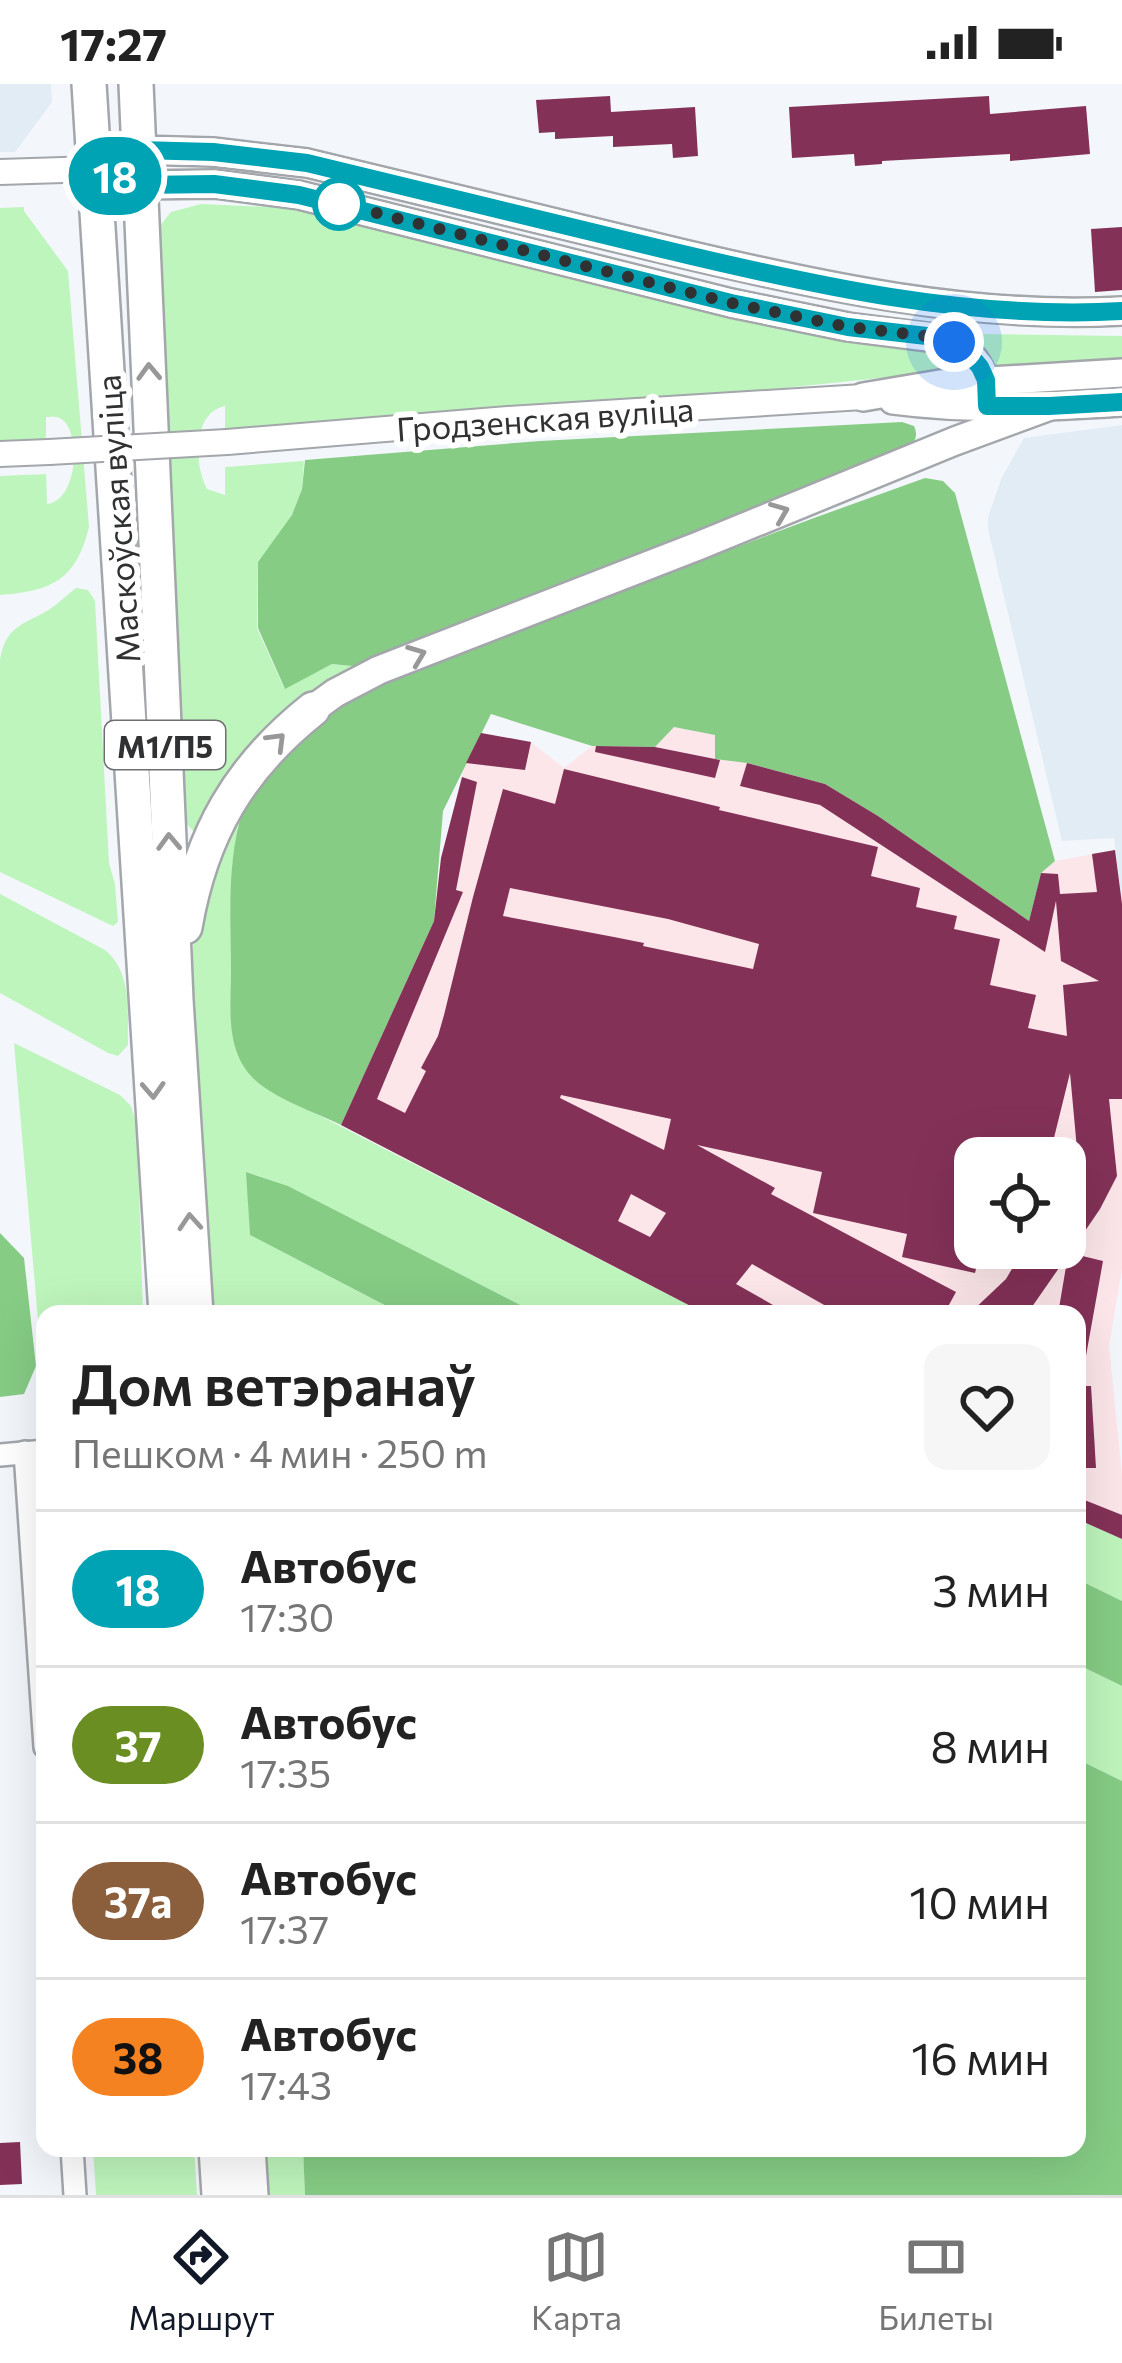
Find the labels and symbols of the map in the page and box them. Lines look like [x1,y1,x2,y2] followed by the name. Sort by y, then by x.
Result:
[61,137,169,215] line badge: 18
[314,179,364,229] unlabelled marker
[924,312,984,372] your location
[136,362,162,381] one-way arrow
[86,373,148,665] street label: Маскоўская вуліца
[395,387,695,449] street label: Гродзенская вуліца
[768,502,789,526] one-way arrow
[405,645,426,670] one-way arrow
[105,721,225,769] road number: М1/П5
[262,734,284,756] one-way arrow
[156,832,182,851] one-way arrow
[140,1081,166,1100] one-way arrow
[177,1212,203,1231] one-way arrow

